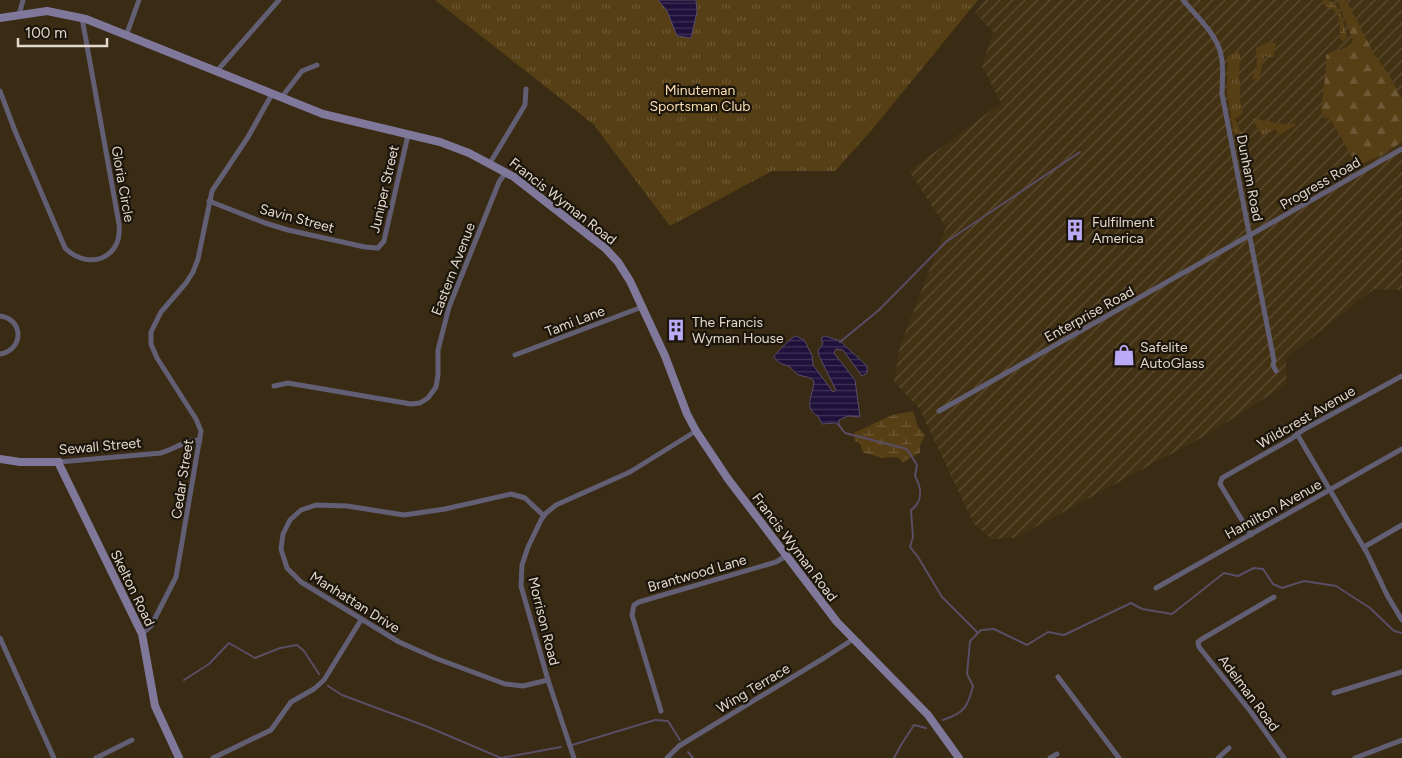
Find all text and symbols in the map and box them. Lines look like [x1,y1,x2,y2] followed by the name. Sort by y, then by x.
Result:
[18,15,106,47] scale bar
[25,24,67,42] text: 100 m
[649,82,751,115] park label: Minuteman Sportsman Club
[1233,133,1266,223] street label: Dunham Road
[366,144,403,235] street label: Juniper Street
[107,145,138,224] street label: Gloria Circle
[506,154,620,249] street label: Francis Wyman Road
[1277,154,1364,213] street label: Progress Road
[258,200,336,237] street label: Savin Street
[1092,214,1155,247] place label: Fulfilment America
[1062,217,1088,243] building icon: Fulfilment America
[428,220,479,318] street label: Eastern Avenue
[1041,283,1137,346] street label: Enterprise Road
[543,302,608,341] street label: Tami Lane
[692,314,784,347] place label: The Francis Wyman House
[663,317,689,343] building icon: The Francis Wyman House
[1140,339,1205,372] place label: Safelite AutoGlass
[1111,342,1137,368] shop icon: Safelite AutoGlass
[1254,382,1359,452] street label: Wildcrest Avenue
[58,434,142,459] street label: Sewall Street
[168,438,197,520] street label: Cedar Street
[1222,476,1325,543] street label: Hamilton Avenue
[748,490,841,605] street label: Francis Wyman Road
[107,547,158,629] street label: Skelton Road
[646,551,749,596] street label: Brantwood Lane
[307,568,403,637] street label: Manhattan Drive
[524,575,563,667] street label: Morrison Road
[1214,652,1283,735] street label: Adelman Road
[714,660,793,717] street label: Wing Terrace

